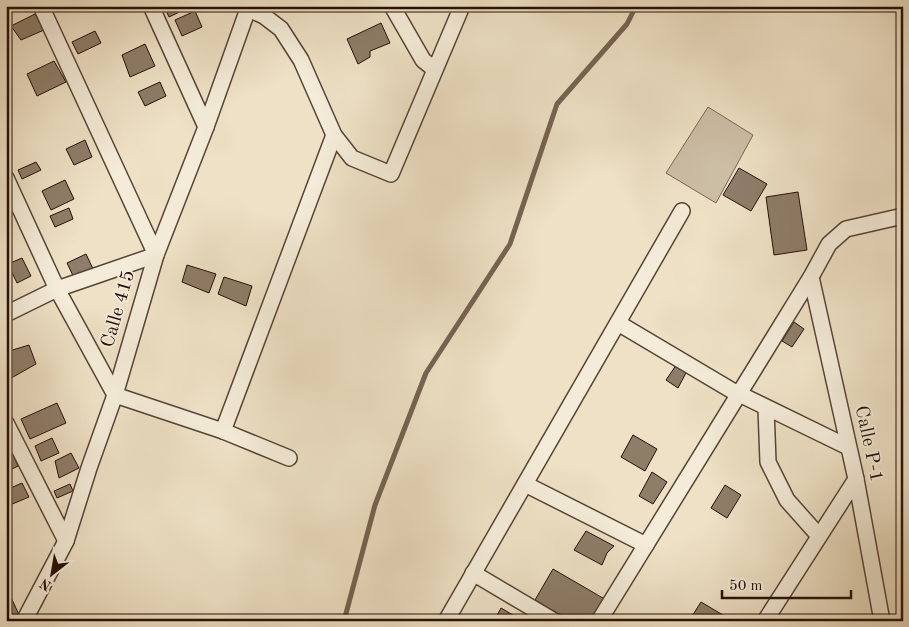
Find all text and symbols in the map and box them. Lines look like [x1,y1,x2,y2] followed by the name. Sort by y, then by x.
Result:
[99,268,139,350] street label: Calle 415
[851,404,885,484] street label: Calle P-1
[28,550,78,600] north arrow
[722,567,850,599] scale bar
[37,575,54,593] text: N
[729,579,763,594] text: 50 m

